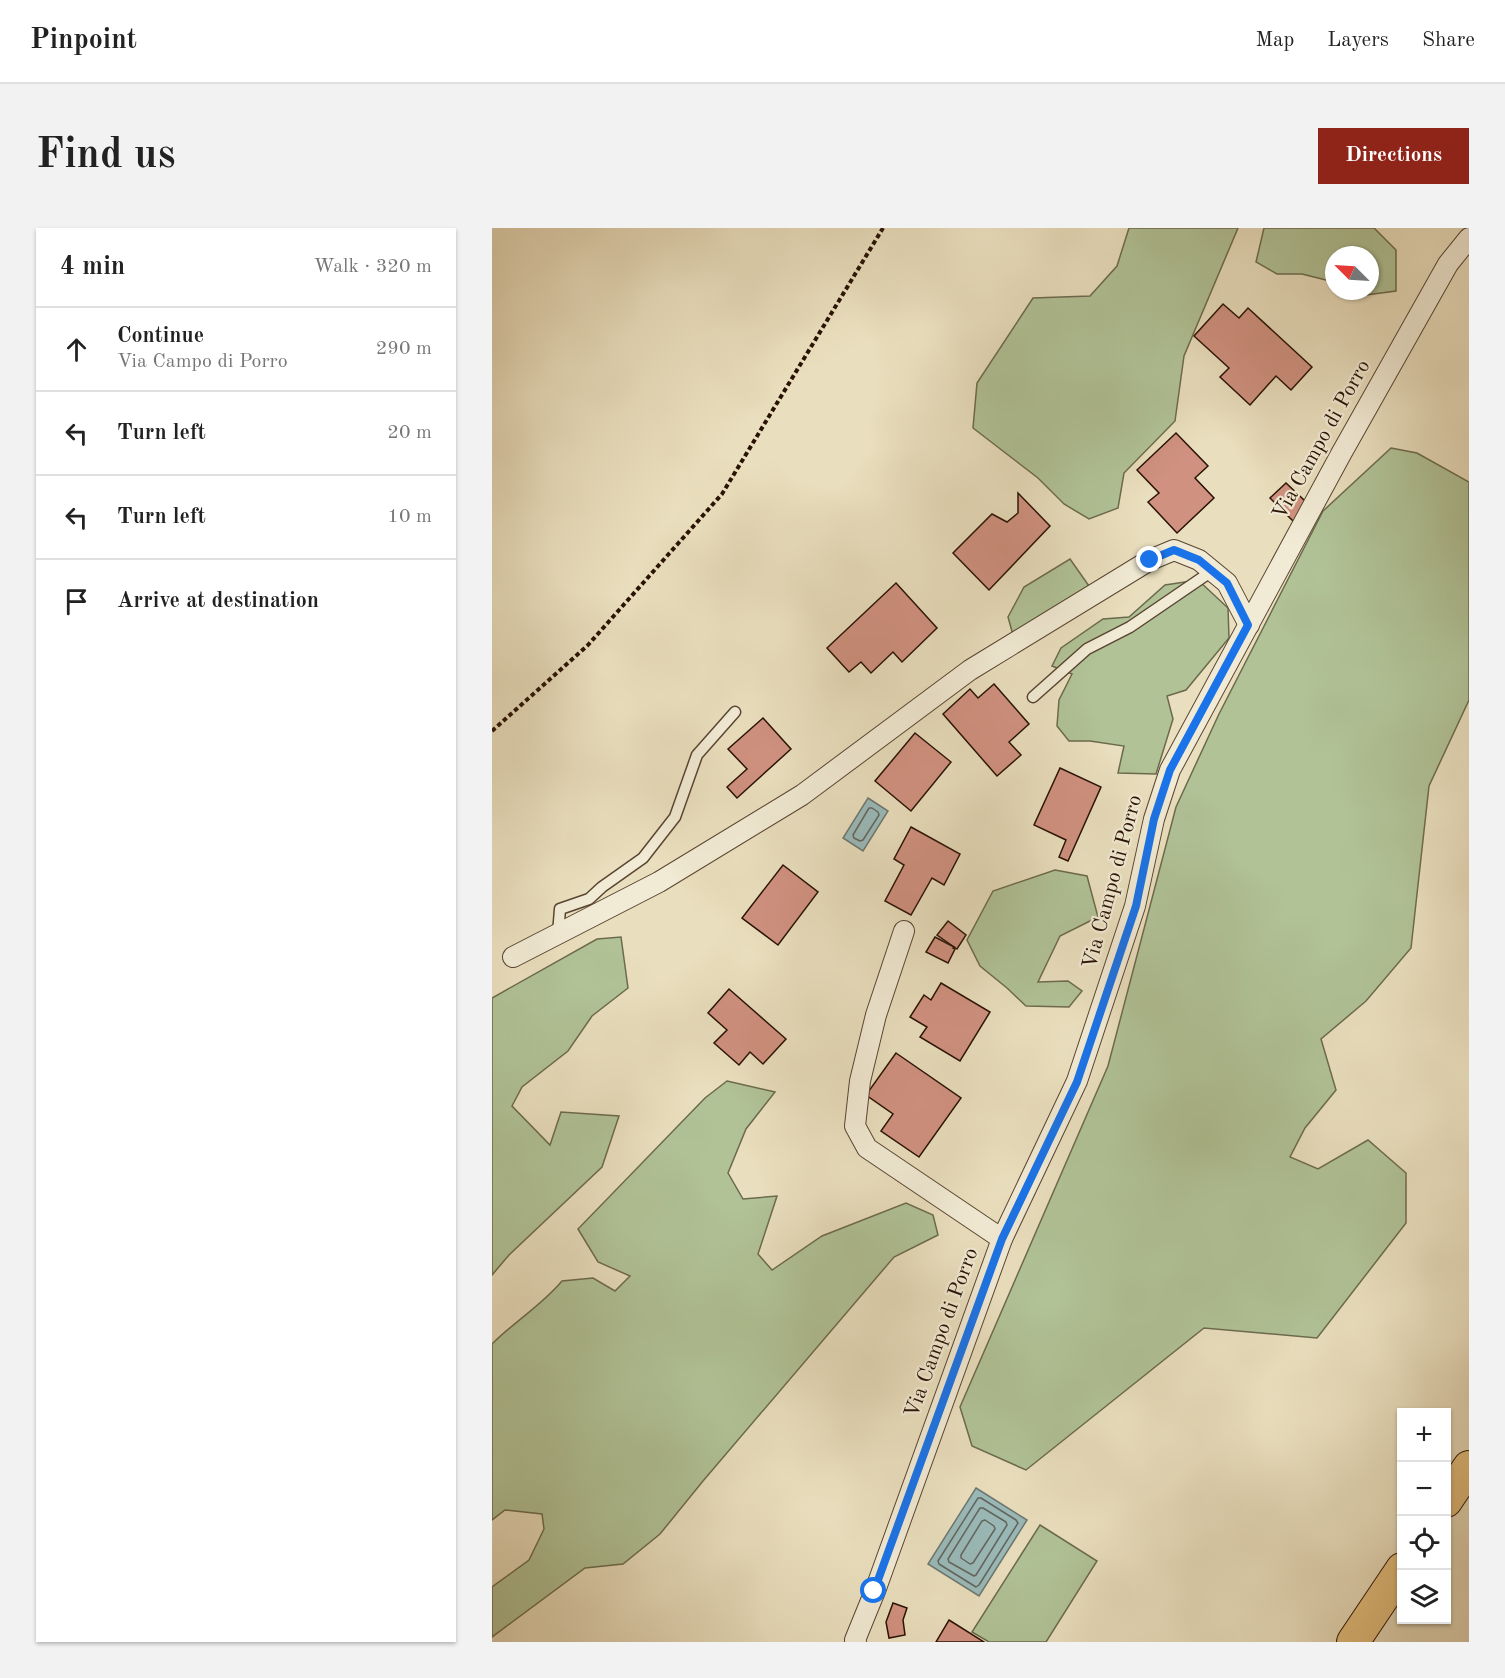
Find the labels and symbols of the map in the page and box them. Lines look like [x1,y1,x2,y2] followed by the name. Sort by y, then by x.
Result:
[1325,246,1379,300] north arrow
[1269,357,1375,523] street label: Via Campo di Porro
[1136,546,1162,572] route end
[1080,793,1146,971] street label: Via Campo di Porro
[901,1245,983,1421] street label: Via Campo di Porro
[860,1577,886,1603] route start

